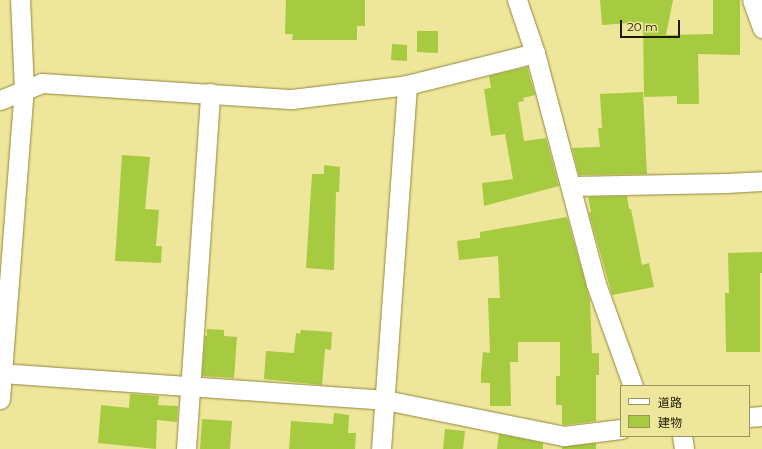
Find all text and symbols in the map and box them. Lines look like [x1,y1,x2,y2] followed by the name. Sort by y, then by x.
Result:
[622,12,682,38] scale bar
[627,19,658,34] text: 20 m
[620,385,750,437] legend
[658,395,682,410] text: 道路
[658,415,682,430] text: 建物

